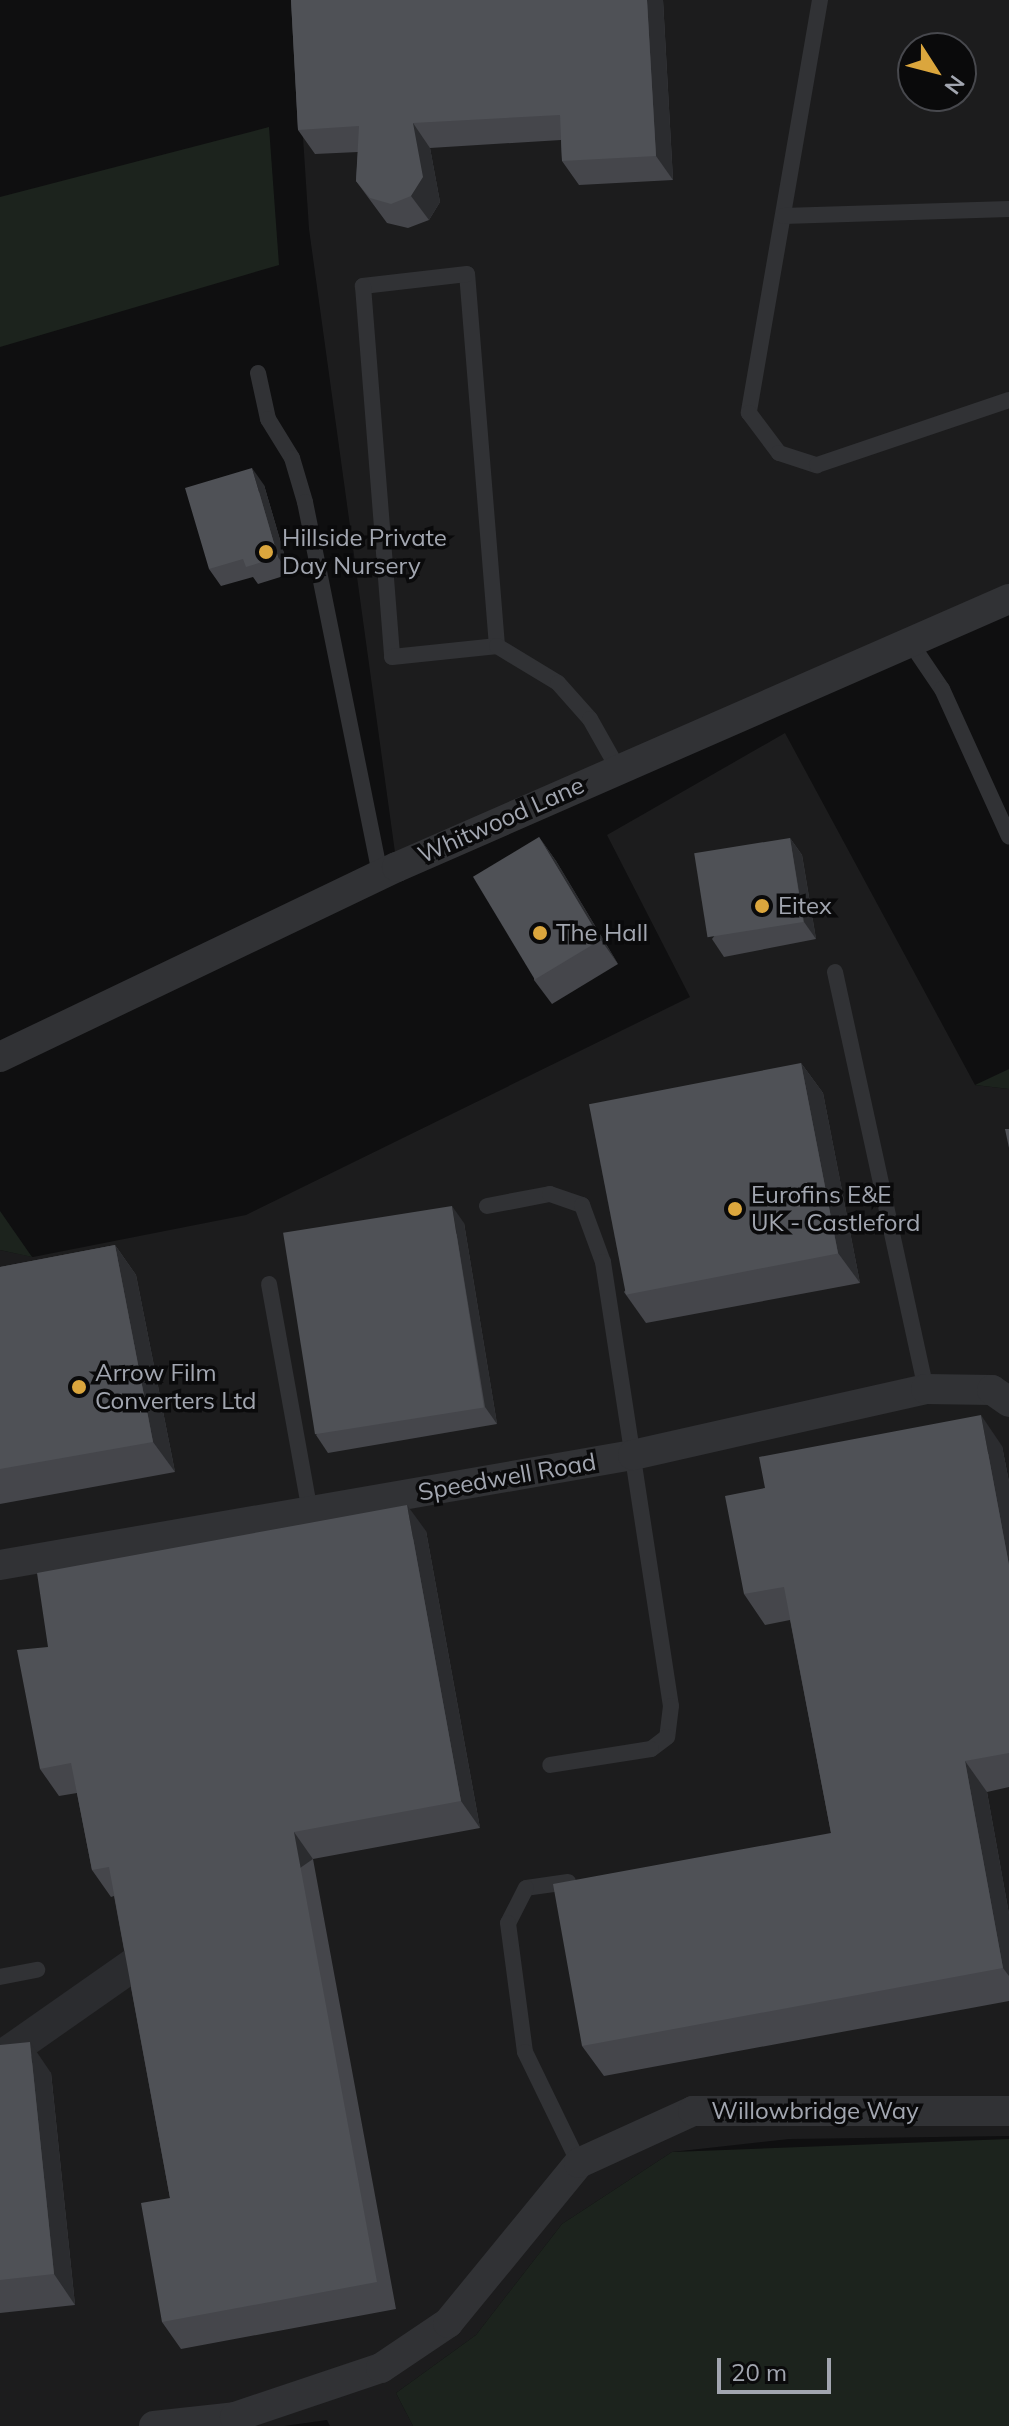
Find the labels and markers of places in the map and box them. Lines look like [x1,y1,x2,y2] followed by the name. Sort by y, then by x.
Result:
[282,524,447,580] place label: Hillside Private Day Nursery
[257,543,275,561] marker: Hillside Private Day Nursery
[778,892,832,920] place label: Eitex
[753,897,771,915] marker: Eitex
[556,919,648,947] place label: The Hall
[531,924,549,942] marker: The Hall
[751,1181,920,1237] place label: Eurofins E&E UK - Castleford
[726,1200,744,1218] marker: Eurofins E&E UK - Castleford
[95,1359,256,1415] place label: Arrow Film Converters Ltd
[70,1378,88,1396] marker: Arrow Film Converters Ltd

